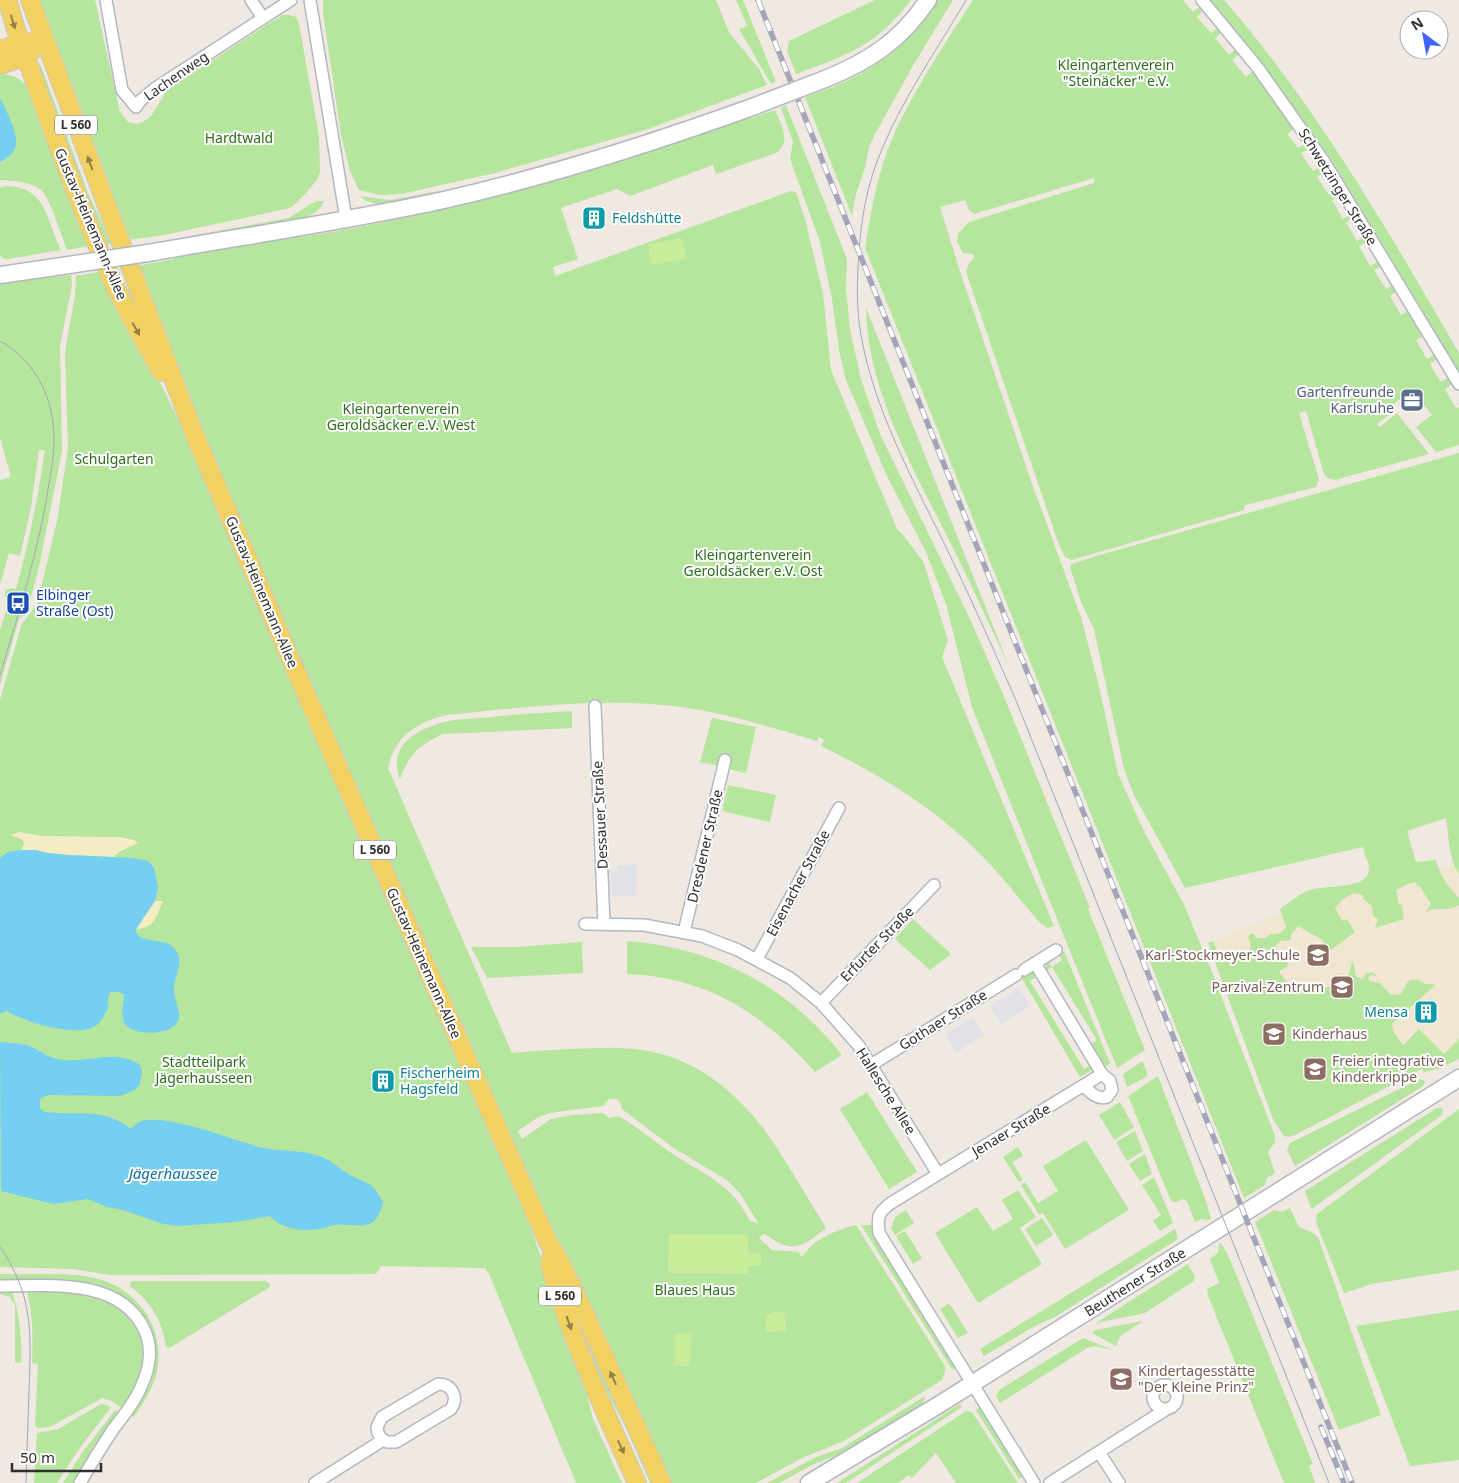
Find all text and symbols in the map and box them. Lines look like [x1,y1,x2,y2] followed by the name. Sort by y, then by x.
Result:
[1399,10,1449,60] north arrow
[1407,12,1427,35] text: N
[10,14,18,29] one-way arrow
[140,46,212,105] street label: Lachenweg
[1058,55,1174,90] park label: Kleingartenverein "Steinäcker" e.V.
[55,116,97,134] road number: L 560
[1295,125,1382,249] street label: Schwetzinger Straße
[205,128,273,147] park label: Hardtwald
[51,145,132,303] street label: Gustav-Heinemann-Allee
[86,156,94,170] one-way arrow
[581,205,607,231] building icon: Feldshütte
[612,208,682,227] place label: Feldshütte
[132,322,141,335] one-way arrow
[1297,382,1394,417] place label: Gartenfreunde Karlsruhe
[1399,387,1425,413] office icon: Gartenfreunde Karlsruhe
[327,399,475,434] park label: Kleingartenverein Geroldsäcker e.V. West
[74,449,154,468] park label: Schulgarten
[222,513,303,671] street label: Gustav-Heinemann-Allee
[684,545,822,580] park label: Kleingartenverein Geroldsäcker e.V. Ost
[36,585,114,620] place label: Elbinger Straße (Ost)
[5,590,31,616] bus stop icon: Elbinger Straße (Ost)
[587,760,612,870] street label: Dessauer Straße
[682,787,727,904] street label: Dresdener Straße
[761,826,834,939] street label: Eisenacher Straße
[354,840,396,860] road number: L 560
[383,884,466,1041] street label: Gustav-Heinemann-Allee
[836,902,918,986] street label: Erfurter Straße
[1305,942,1331,968] school or university icon: Karl-Stockmeyer-Schule
[1145,945,1300,964] place label: Karl-Stockmeyer-Schule
[1329,974,1355,1000] school or university icon: Parzival-Zentrum
[1211,977,1324,996] place label: Parzival-Zentrum
[895,985,990,1054] street label: Gothaer Straße
[1413,999,1439,1025] building icon: Mensa
[1364,1002,1408,1021] place label: Mensa
[1261,1021,1287,1047] school or university icon: Kinderhaus
[1292,1024,1367,1043] place label: Kinderhaus
[852,1044,921,1138] street label: Hallesche Allee
[1332,1051,1445,1086] place label: Freier integrative Kinderkrippe
[154,1052,252,1087] park label: Stadtteilpark Jägerhausseen
[1302,1056,1328,1082] school or university icon: Freier integrative Kinderkrippe
[400,1063,480,1098] place label: Fischerheim Hagsfeld
[370,1068,396,1094] building icon: Fischerheim Hagsfeld
[966,1099,1054,1162] street label: Jenaer Straße
[126,1163,218,1183] water label: Jägerhaussee
[1080,1243,1189,1320] street label: Beuthener Straße
[654,1280,736,1299] park label: Blaues Haus
[539,1286,581,1305] road number: L 560
[566,1315,573,1330] one-way arrow
[1138,1361,1255,1396] place label: Kindertagesstätte "Der Kleine Prinz"
[1108,1366,1134,1392] school or university icon: Kindertagesstätte "Der Kleine Prinz"
[609,1371,617,1385] one-way arrow
[12,1440,101,1472] scale bar
[617,1440,625,1454] one-way arrow
[20,1447,55,1467] text: 50 m

